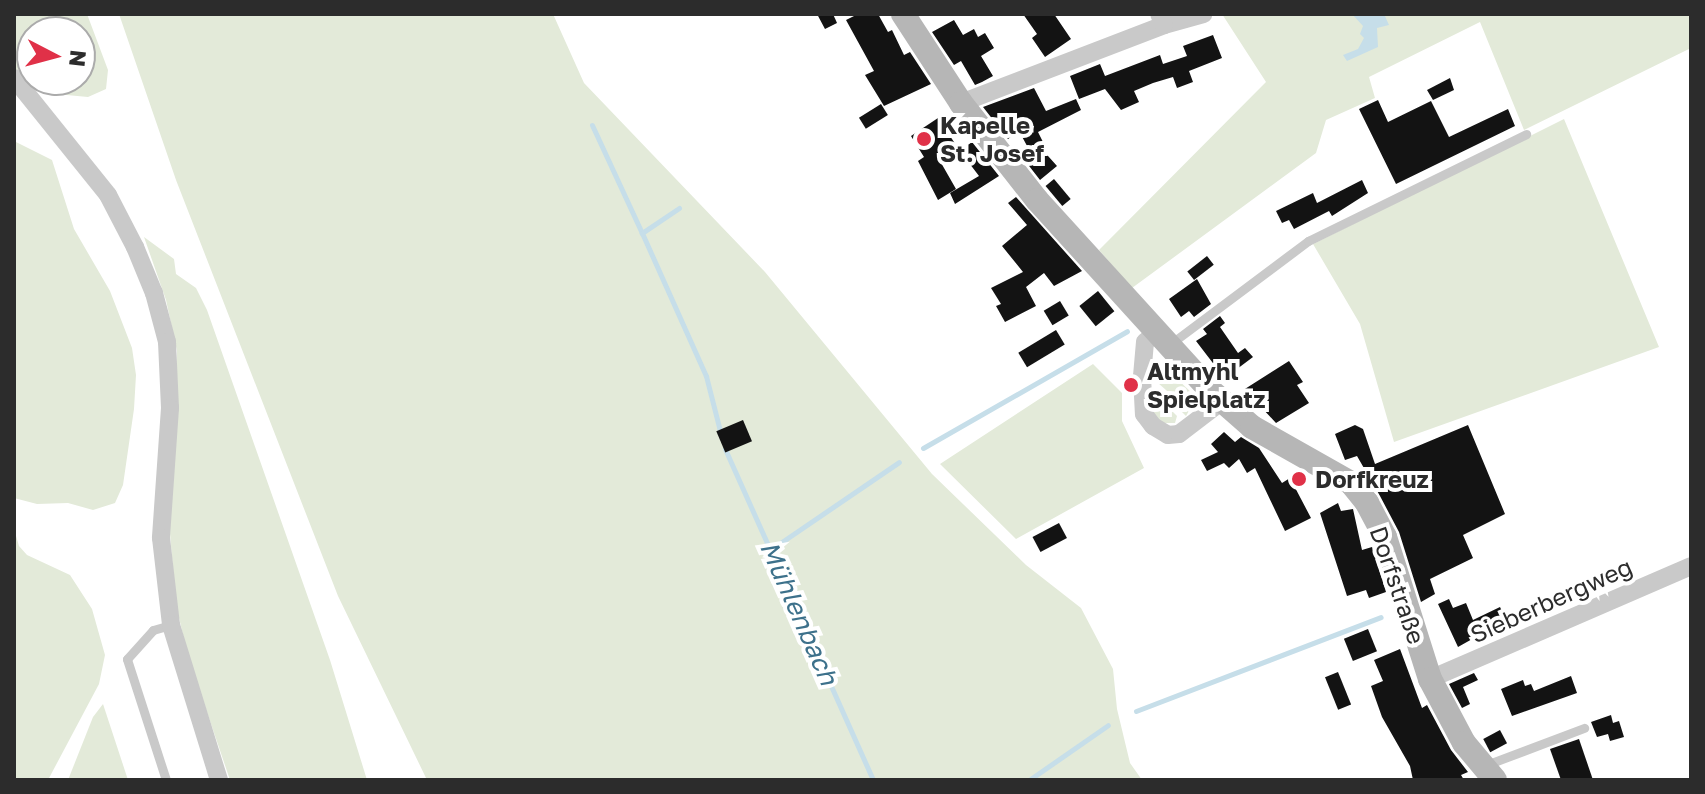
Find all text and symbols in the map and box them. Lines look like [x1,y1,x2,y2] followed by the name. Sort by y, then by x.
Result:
[16,16,96,96] north arrow
[64,49,93,68] text: N
[940,111,1044,167] place label: Kapelle St. Josef
[915,130,933,148] marker: Kapelle St. Josef
[1147,357,1266,413] place label: Altmyhl Spielplatz
[1122,376,1140,394] marker: Altmyhl Spielplatz
[1315,465,1429,493] place label: Dorfkreuz
[1290,470,1308,488] marker: Dorfkreuz
[1364,522,1432,648] street label: Dorfstraße
[753,536,845,690] water label: Mühlenbach
[1466,551,1636,649] street label: Sieberbergweg

